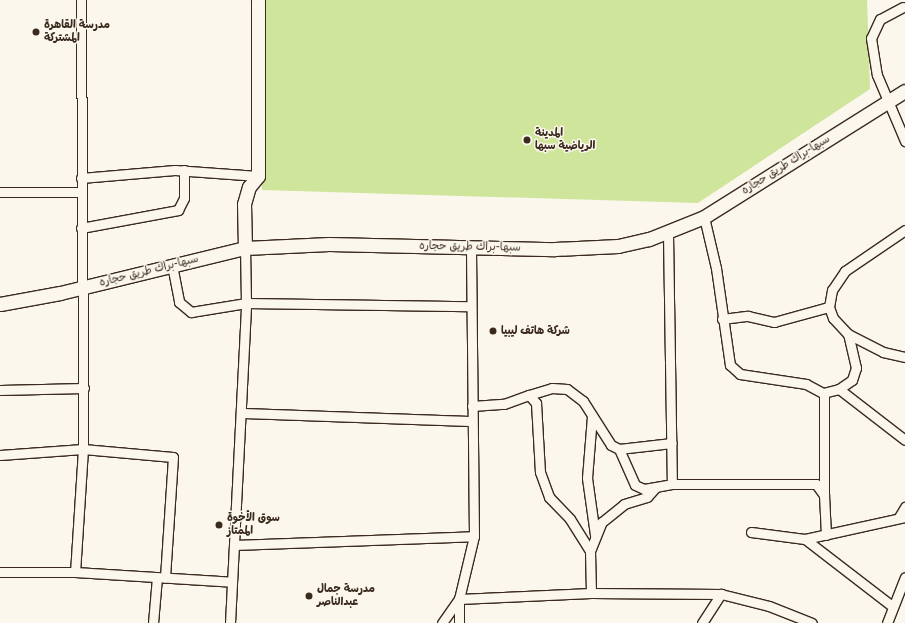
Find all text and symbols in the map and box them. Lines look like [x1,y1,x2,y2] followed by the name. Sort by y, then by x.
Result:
[44,19,110,45] place label: مدرسة القاهرة المشتركة
[31,27,41,37] marker: مدرسة القاهرة المشتركة
[535,127,595,153] place label: المدينة الرياضية سبها
[739,132,833,198] street label: سبها-براك طريق حجاره
[522,135,532,145] marker: المدينة الرياضية سبها
[419,240,521,254] street label: سبها-براك طريق حجاره
[98,252,200,290] street label: سبها-براك طريق حجاره
[501,324,570,338] place label: شركة هاتف ليبيا
[488,326,498,336] marker: شركة هاتف ليبيا
[227,512,280,538] place label: سوق الأخوة الممتاز
[214,520,224,530] marker: سوق الأخوة الممتاز
[317,583,375,609] place label: مدرسة جمال عبدالناصر
[304,591,314,601] marker: مدرسة جمال عبدالناصر

